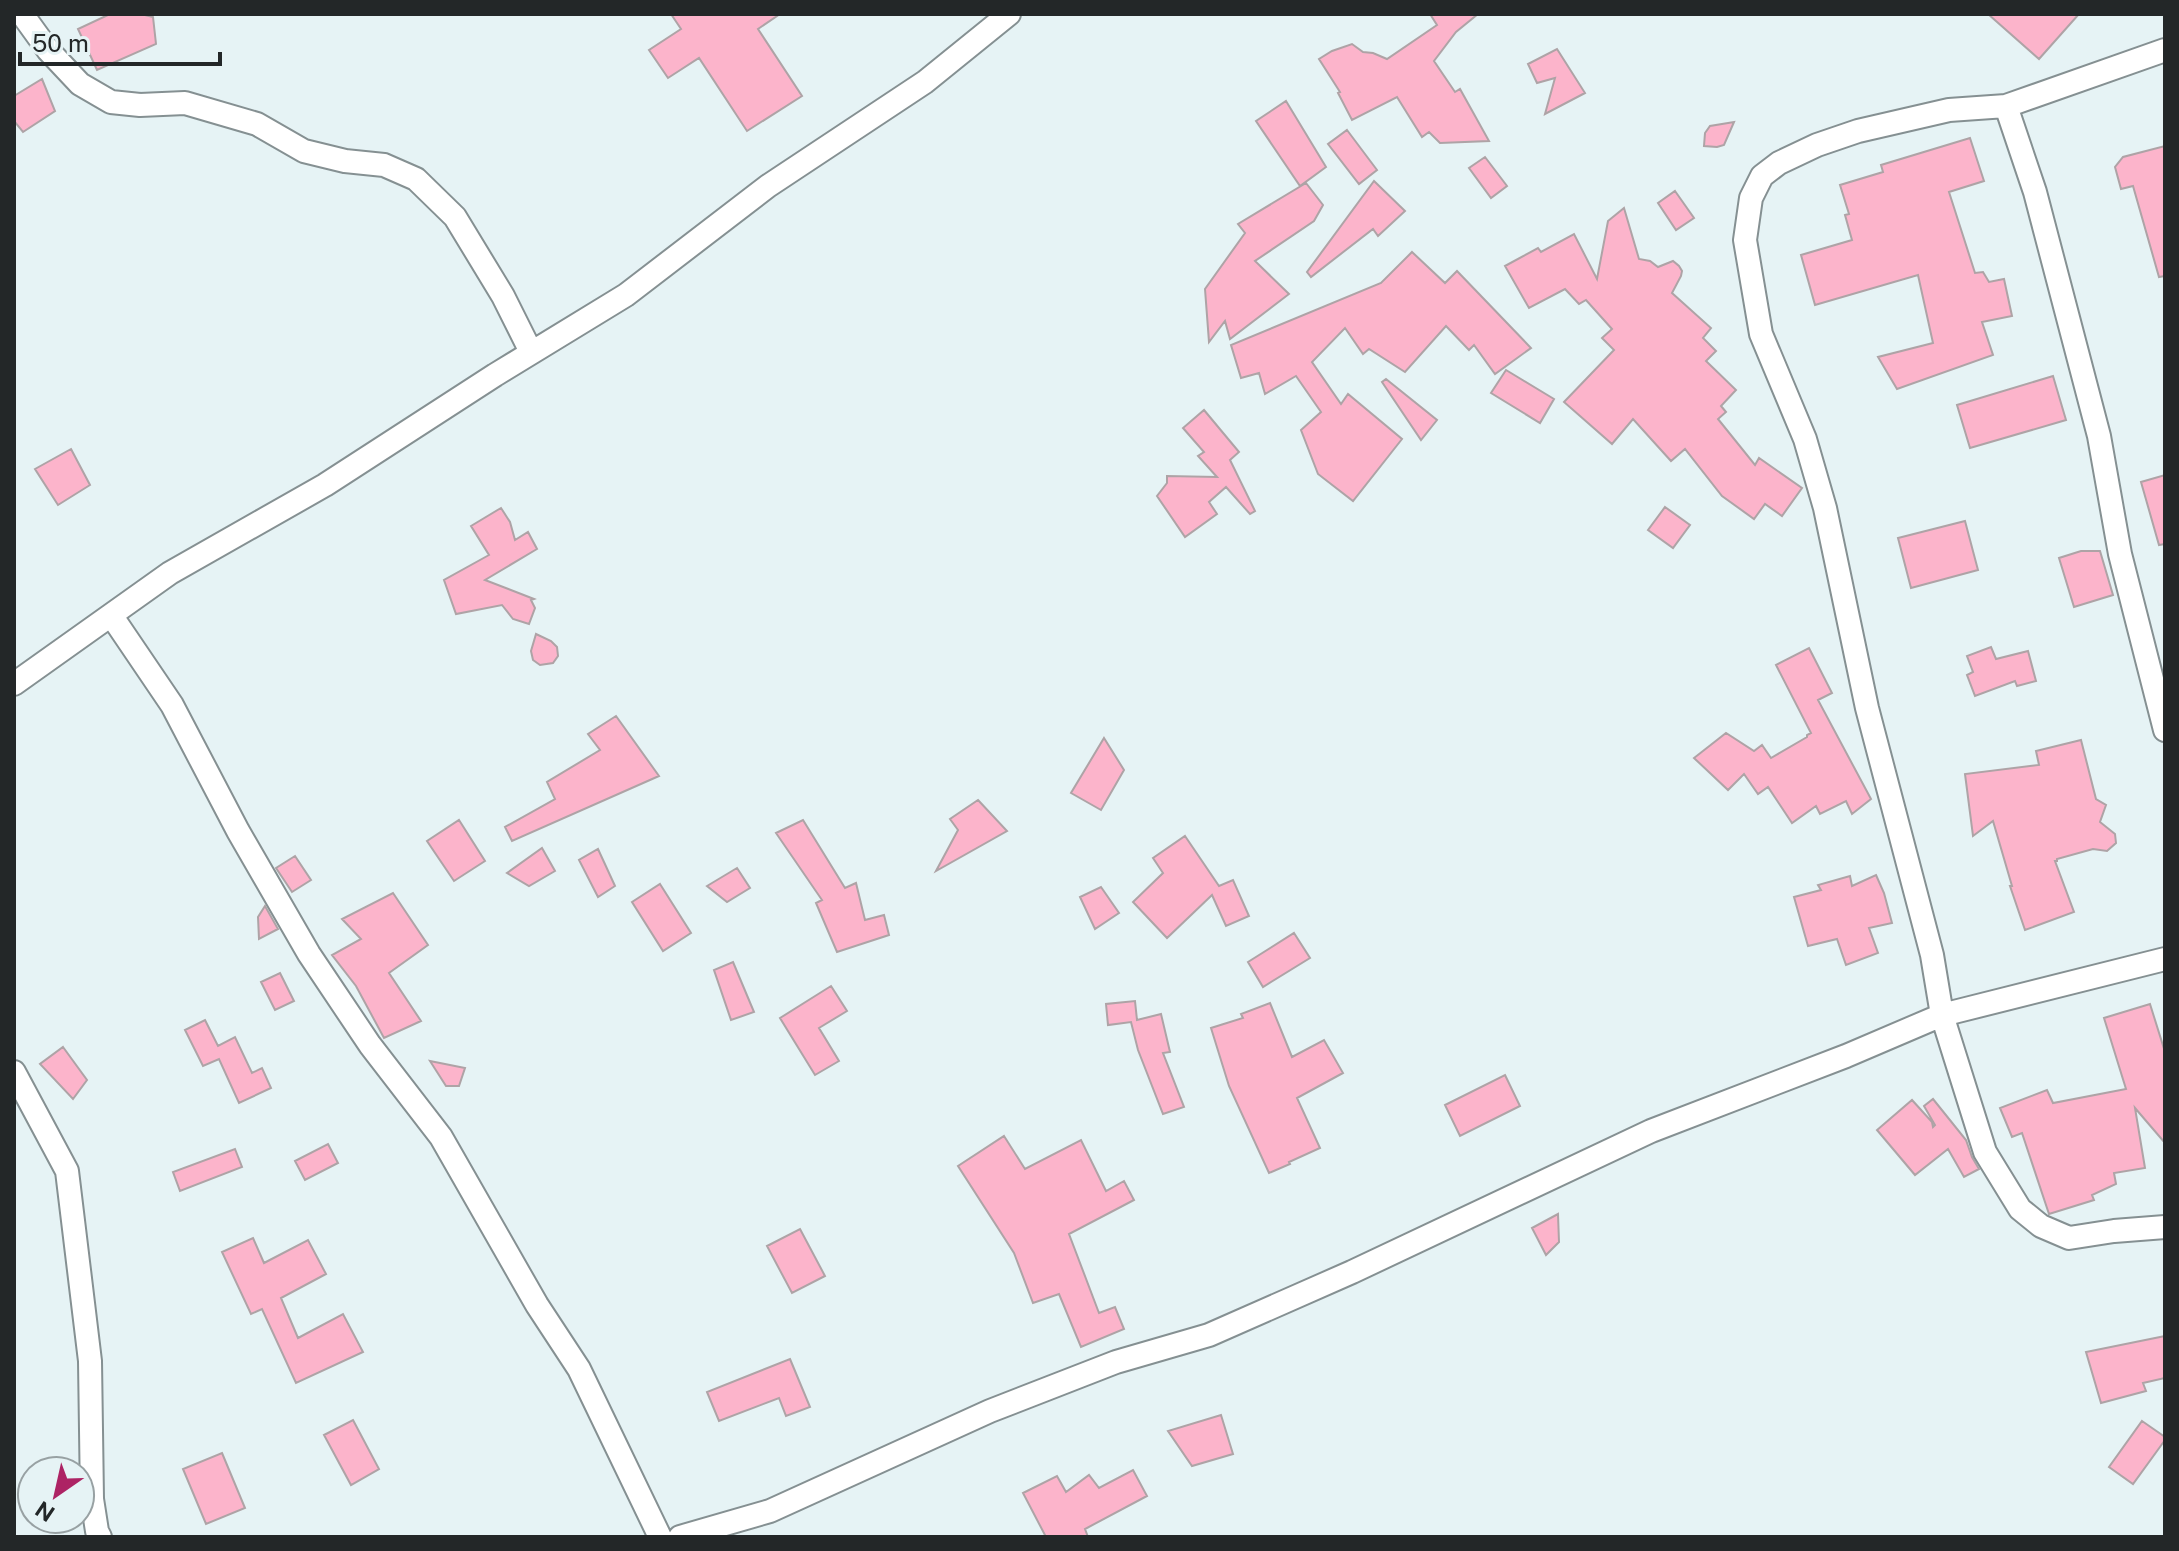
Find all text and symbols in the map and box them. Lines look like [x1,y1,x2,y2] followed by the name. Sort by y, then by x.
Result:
[20,16,220,66] scale bar
[32,29,89,57] text: 50 m
[16,1455,96,1535] north arrow
[30,1496,59,1527] text: N

